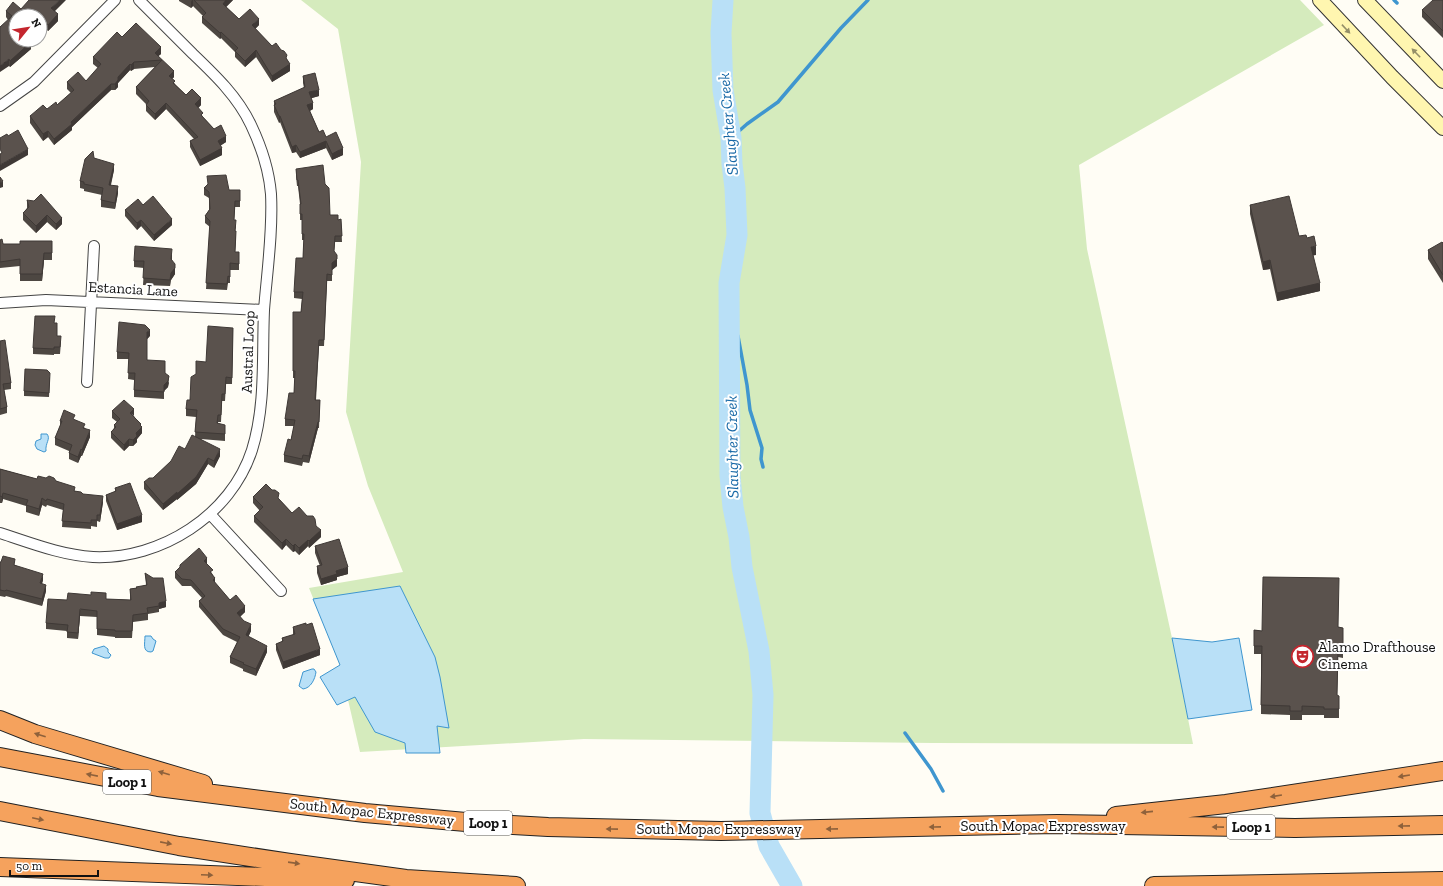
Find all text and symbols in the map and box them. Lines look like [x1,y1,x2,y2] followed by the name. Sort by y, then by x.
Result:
[8,8,48,48] north arrow
[29,16,44,31] text: N
[1341,24,1351,34] one-way arrow
[1411,48,1421,58] one-way arrow
[714,72,742,176] water label: Slaughter Creek
[88,278,178,300] street label: Estancia Lane
[238,310,258,394] street label: Austral Loop
[722,395,742,499] water label: Slaughter Creek
[1318,638,1436,673] place label: Alamo Drafthouse Cinema
[1289,643,1315,669] theatre icon: Alamo Drafthouse Cinema
[33,732,45,738] one-way arrow
[103,770,151,794] road number: Loop 1
[158,770,170,776] one-way arrow
[86,772,98,778] one-way arrow
[1398,774,1410,780] one-way arrow
[289,794,455,830] street label: South Mopac Expressway
[1270,794,1282,800] one-way arrow
[1141,809,1153,816] one-way arrow
[464,811,512,835] road number: Loop 1
[1227,815,1275,839] road number: Loop 1
[32,816,44,822] one-way arrow
[960,817,1126,835] street label: South Mopac Expressway
[636,820,802,838] street label: South Mopac Expressway
[1397,823,1410,829] one-way arrow
[928,824,941,830] one-way arrow
[1211,824,1224,830] one-way arrow
[606,826,618,833] one-way arrow
[825,826,838,832] one-way arrow
[160,841,172,847] one-way arrow
[10,852,98,878] scale bar
[16,859,43,873] text: 50 m
[288,860,300,866] one-way arrow
[201,871,213,878] one-way arrow

